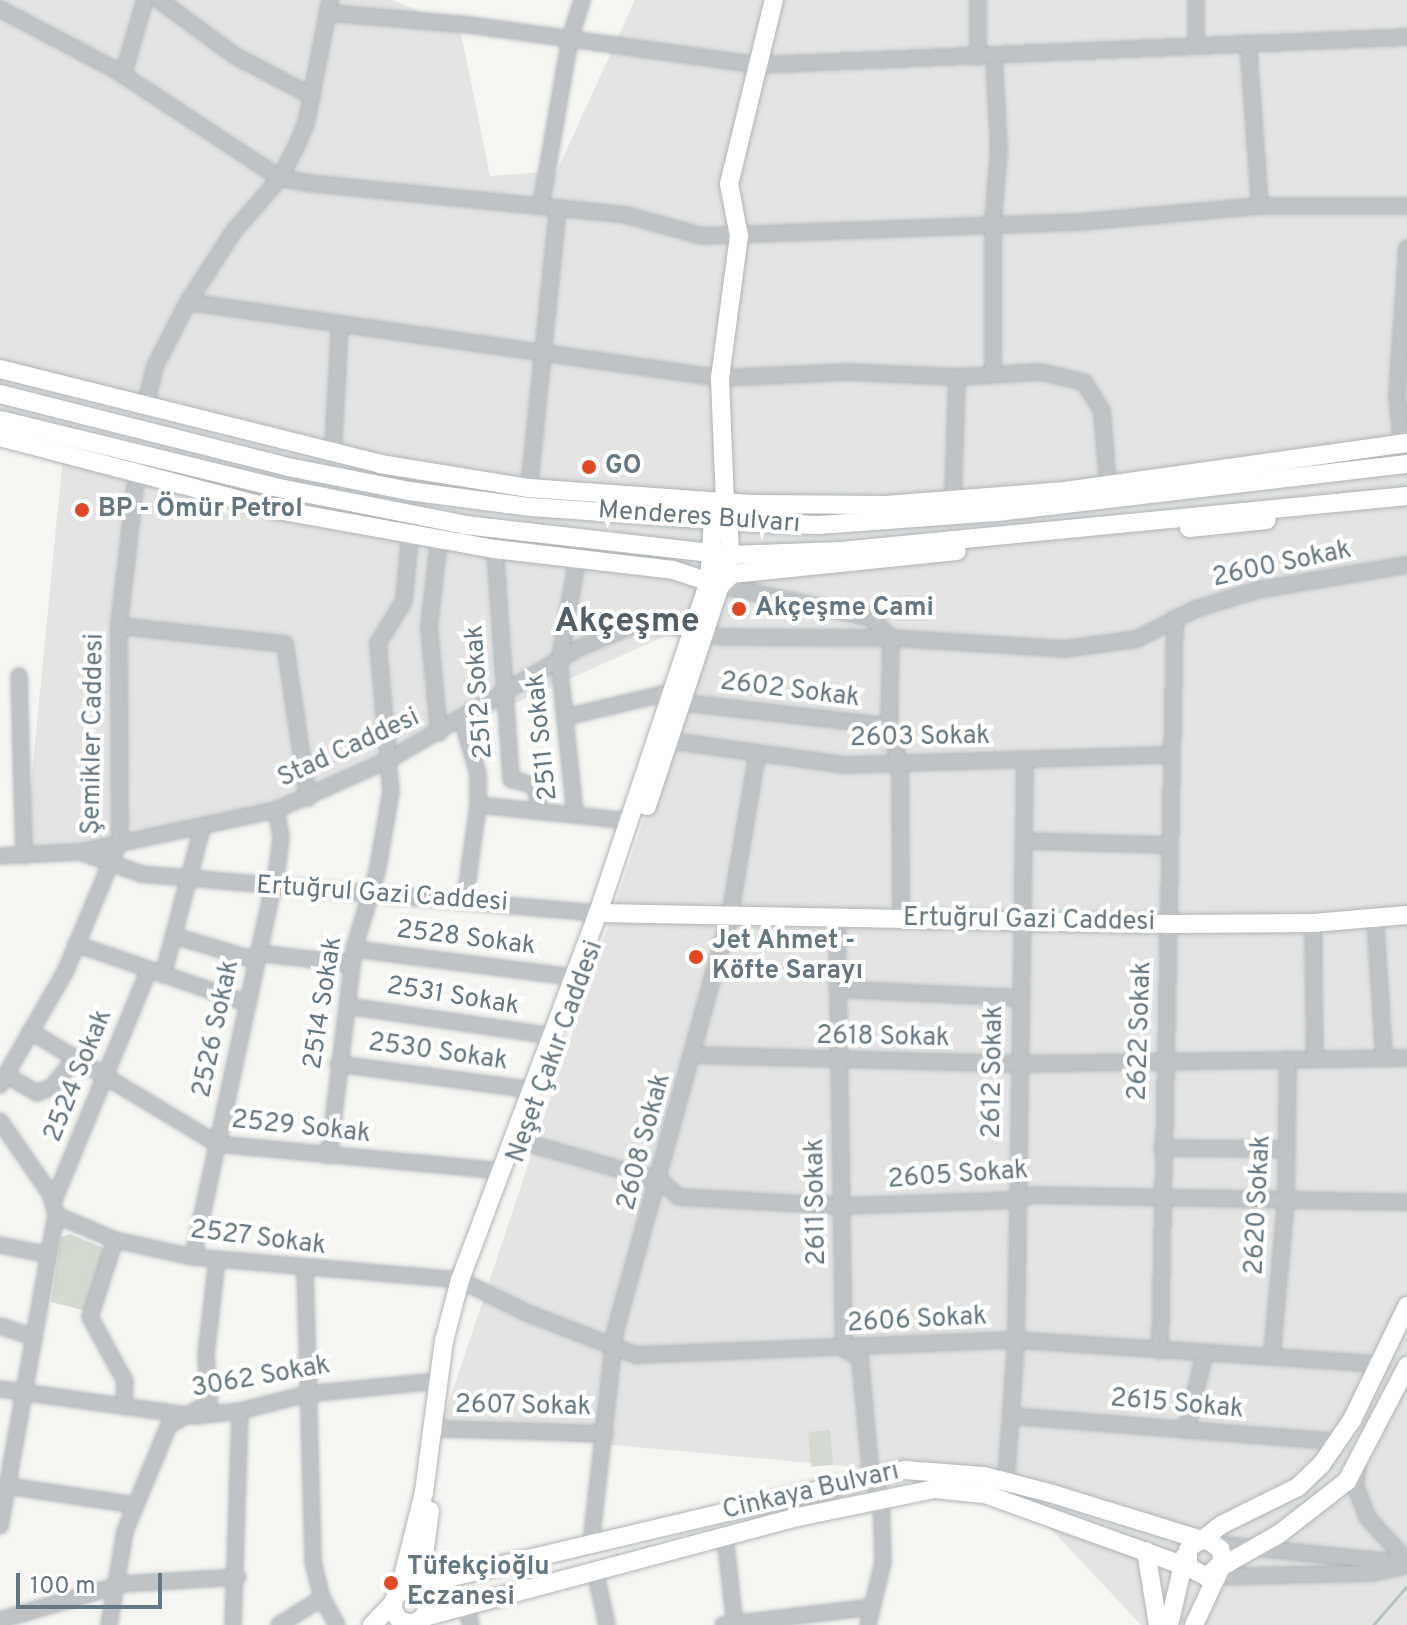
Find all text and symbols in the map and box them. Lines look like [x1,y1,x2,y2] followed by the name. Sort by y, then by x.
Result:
[605,451,641,483] place label: GO
[580,458,598,476] marker: GO
[98,494,303,526] place label: BP - Ömür Petrol
[597,495,801,541] street label: Menderes Bulvarı
[73,501,91,519] marker: BP - Ömür Petrol
[1210,535,1354,595] street label: 2600 Sokak
[755,593,934,625] place label: Akçeşme Cami
[730,600,748,618] marker: Akçeşme Cami
[554,603,700,643] district label: Akçeşme
[460,624,500,760] street label: 2512 Sokak
[77,633,111,835] street label: Şemikler Caddesi
[718,667,862,715] street label: 2602 Sokak
[521,672,565,802] street label: 2511 Sokak
[273,703,425,795] street label: Stad Caddesi
[850,721,990,755] street label: 2603 Sokak
[255,871,509,919] street label: Ertuğrul Gazi Caddesi
[903,903,1155,939] street label: Ertuğrul Gazi Caddesi
[395,915,537,963] street label: 2528 Sokak
[712,926,863,988] place label: Jet Ahmet - Köfte Sarayı
[298,935,350,1071] street label: 2514 Sokak
[501,937,611,1167] street label: Neşet Çakır Caddesi
[687,948,705,966] marker: Jet Ahmet - Köfte Sarayı
[187,957,247,1101] street label: 2526 Sokak
[1123,961,1159,1101] street label: 2622 Sokak
[385,971,521,1023] street label: 2531 Sokak
[38,1005,120,1147] street label: 2524 Sokak
[977,1005,1011,1139] street label: 2612 Sokak
[816,1021,950,1055] street label: 2618 Sokak
[366,1028,510,1078] street label: 2530 Sokak
[612,1070,678,1214] street label: 2608 Sokak
[230,1105,372,1151] street label: 2529 Sokak
[1240,1134,1278,1276] street label: 2620 Sokak
[800,1138,834,1266] street label: 2611 Sokak
[887,1156,1029,1196] street label: 2605 Sokak
[188,1215,328,1263] street label: 2527 Sokak
[846,1302,988,1340] street label: 2606 Sokak
[189,1350,333,1406] street label: 3062 Sokak
[1109,1384,1245,1426] street label: 2615 Sokak
[454,1390,592,1424] street label: 2607 Sokak
[720,1457,902,1527] street label: Cinkaya Bulvarı
[407,1552,550,1614] place label: Tüfekçioğlu Eczanesi
[20,1557,166,1607] scale bar
[30,1572,96,1602] text: 100 m
[382,1574,400,1592] marker: Tüfekçioğlu Eczanesi

